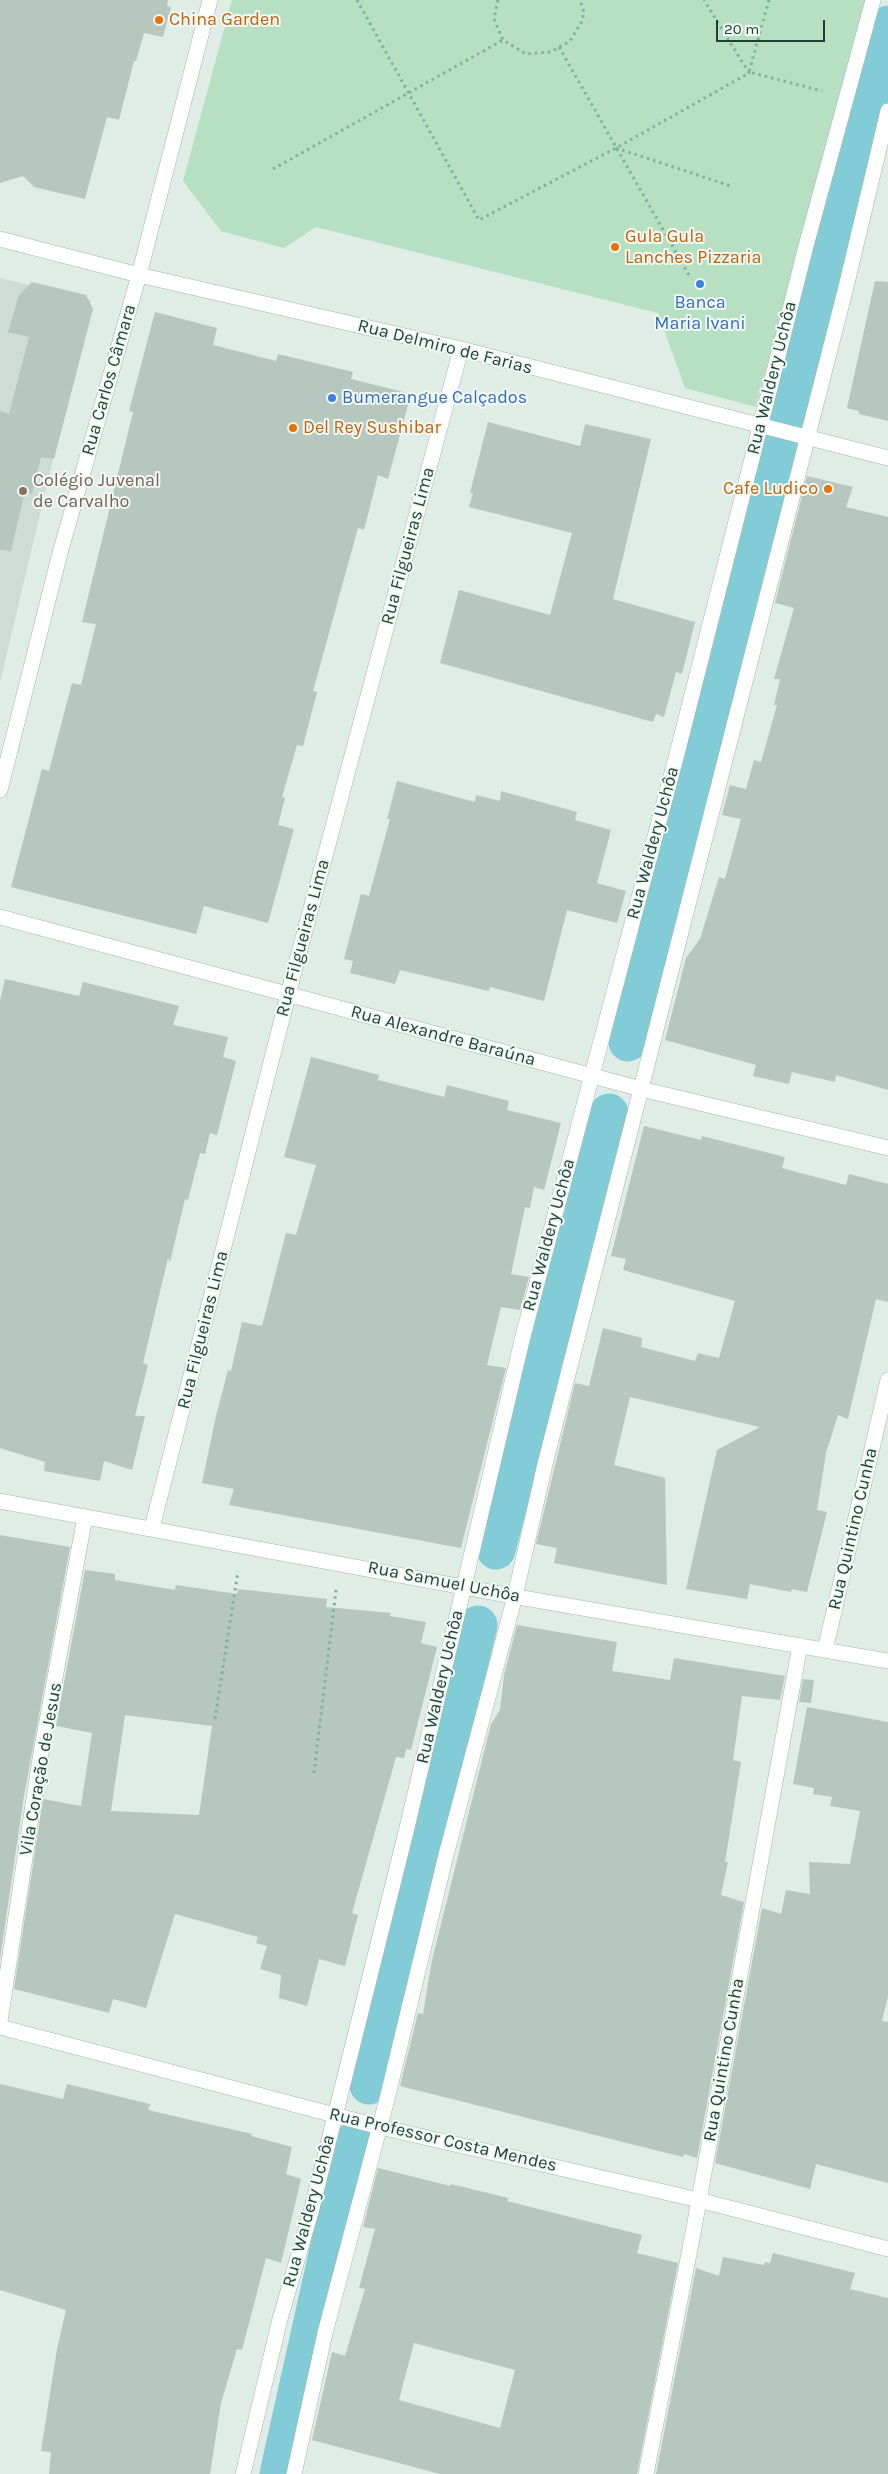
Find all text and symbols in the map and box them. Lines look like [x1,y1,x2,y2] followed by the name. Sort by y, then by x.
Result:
[169,9,280,31] place label: China Garden
[718,10,827,42] scale bar
[153,14,165,26] marker: China Garden
[724,20,759,38] text: 20 m
[625,226,761,268] place label: Gula Gula Lanches Pizzaria
[609,241,621,253] marker: Gula Gula Lanches Pizzaria
[694,278,706,290] marker: Banca Maria Ivani
[654,292,746,334] place label: Banca Maria Ivani
[742,299,802,457] street label: Rua Waldery Uchôa
[77,302,141,458] street label: Rua Carlos Câmara
[355,315,535,379] street label: Rua Delmiro de Farias
[342,387,527,409] place label: Bumerangue Calçados
[326,392,338,404] marker: Bumerangue Calçados
[303,417,441,439] place label: Del Rey Sushibar
[287,422,299,434] marker: Del Rey Sushibar
[377,465,439,627] street label: Rua Filgueiras Lima
[33,470,160,512] place label: Colégio Juvenal de Carvalho
[723,478,818,500] place label: Cafe Ludico
[822,483,834,495] marker: Cafe Ludico
[17,485,29,497] marker: Colégio Juvenal de Carvalho
[622,764,684,922] street label: Rua Waldery Uchôa
[272,857,334,1019] street label: Rua Filgueiras Lima
[348,1001,538,1071] street label: Rua Alexandre Baraúna
[518,1156,580,1314] street label: Rua Waldery Uchôa
[173,1249,233,1411] street label: Rua Filgueiras Lima
[824,1446,882,1612] street label: Rua Quintino Cunha
[366,1557,522,1607] street label: Rua Samuel Uchôa
[412,1608,468,1766] street label: Rua Waldery Uchôa
[15,1681,67,1857] street label: Vila Coração de Jesus
[699,1977,749,2143] street label: Rua Quintino Cunha
[327,2103,559,2177] street label: Rua Professor Costa Mendes
[278,2132,340,2290] street label: Rua Waldery Uchôa

